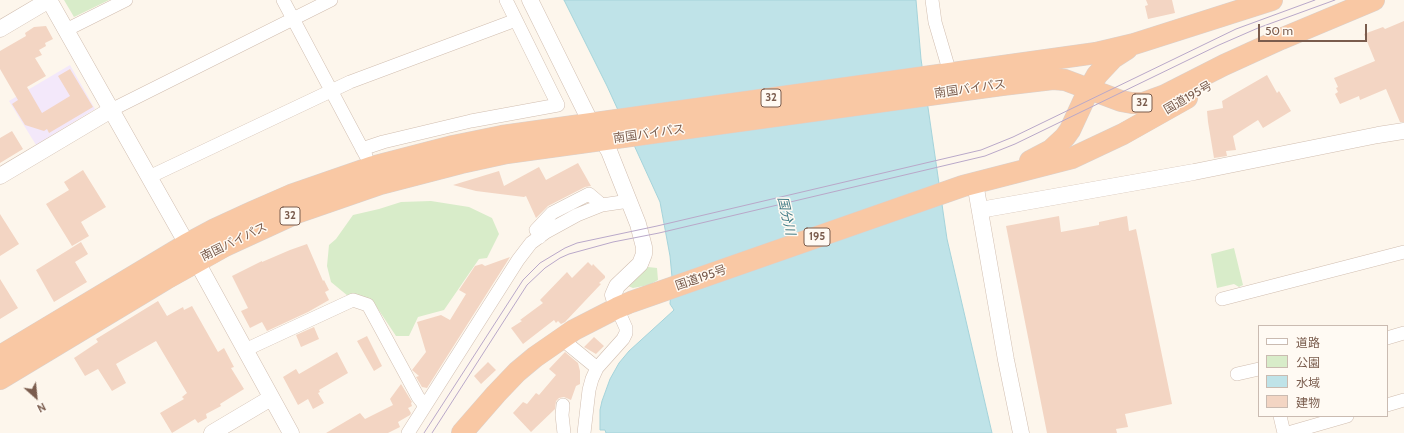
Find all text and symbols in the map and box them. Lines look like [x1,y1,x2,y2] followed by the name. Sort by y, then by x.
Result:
[1260,16,1369,42] scale bar
[1265,23,1293,38] text: 50 m
[933,77,1007,101] street label: 南国バイパス
[1161,78,1215,118] street label: 国道195号
[761,89,781,107] road number: 32
[1132,94,1152,112] road number: 32
[612,122,686,146] street label: 南国バイパス
[774,195,798,237] water label: 国分川
[280,207,300,225] road number: 32
[198,220,270,264] street label: 南国バイパス
[804,228,830,246] road number: 195
[673,263,729,293] street label: 国道195号
[1258,325,1388,417] legend
[1296,335,1320,350] text: 道路
[1296,355,1320,370] text: 公園
[1296,375,1320,390] text: 水域
[16,377,56,417] north arrow
[1296,395,1320,410] text: 建物
[35,400,48,416] text: N

